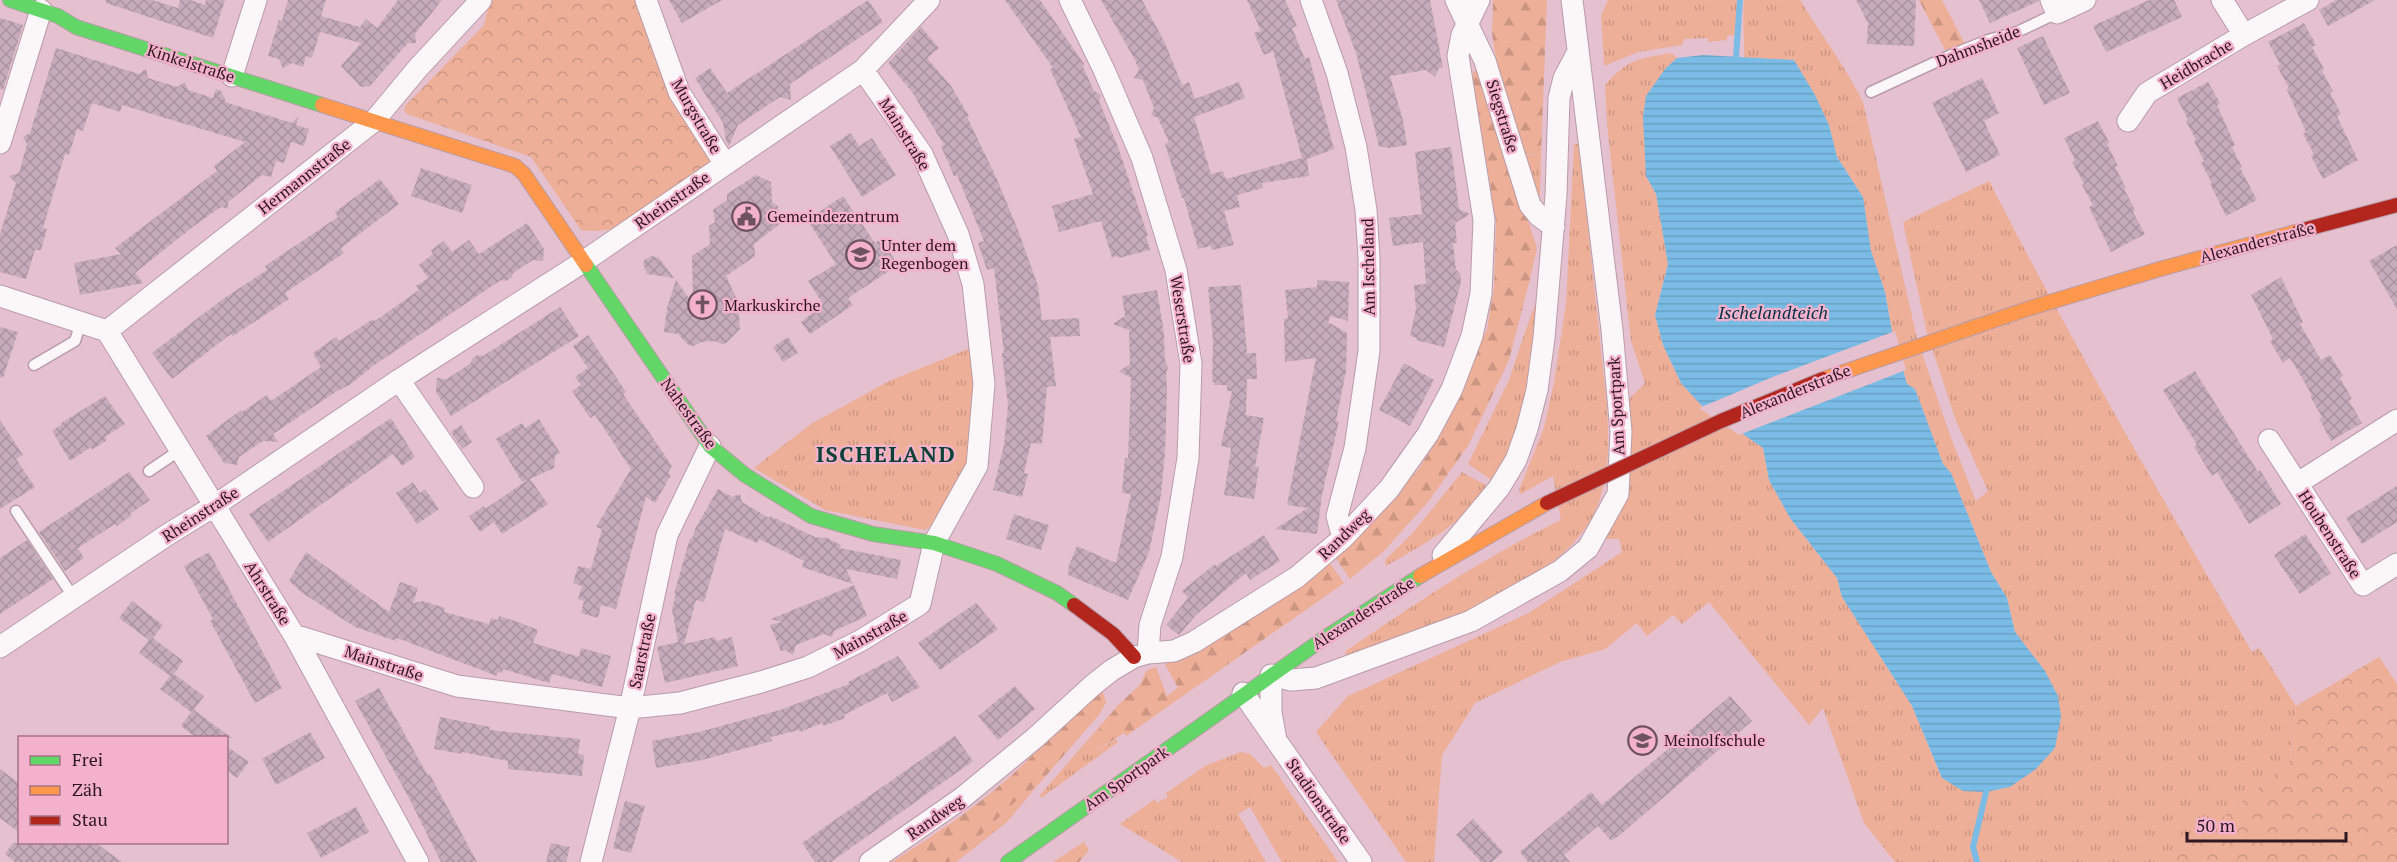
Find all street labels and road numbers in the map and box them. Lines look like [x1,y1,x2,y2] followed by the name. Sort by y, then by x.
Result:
[1933,20,2023,72] street label: Dahmsheide
[2156,34,2236,94] street label: Heidbrache
[144,38,238,88] street label: Kinkelstraße
[667,75,727,157] street label: Murgstraße
[1481,77,1525,155] street label: Siegstraße
[874,94,936,174] street label: Mainstraße
[253,133,355,219] street label: Hermannstraße
[630,166,714,234] street label: Rheinstraße
[2197,216,2317,268] street label: Alexanderstraße
[1356,218,1380,316] street label: Am Ischeland
[1165,274,1201,364] street label: Weserstraße
[1602,355,1630,456] street label: Am Sportpark
[1736,359,1854,423] street label: Alexanderstraße
[656,373,722,453] street label: Nahestraße
[157,481,243,547] street label: Rheinstraße
[2293,486,2367,582] street label: Houbenstraße
[1313,503,1375,564] street label: Randweg
[240,557,296,629] street label: Ahrstraße
[1308,572,1418,654] street label: Alexanderstraße
[829,605,911,663] street label: Mainstraße
[623,611,661,691] street label: Saarstraße
[342,640,426,686] street label: Mainstraße
[1079,740,1173,815] street label: Am Sportpark
[1281,754,1357,848] street label: Stadionstraße
[902,789,968,845] street label: Randweg

